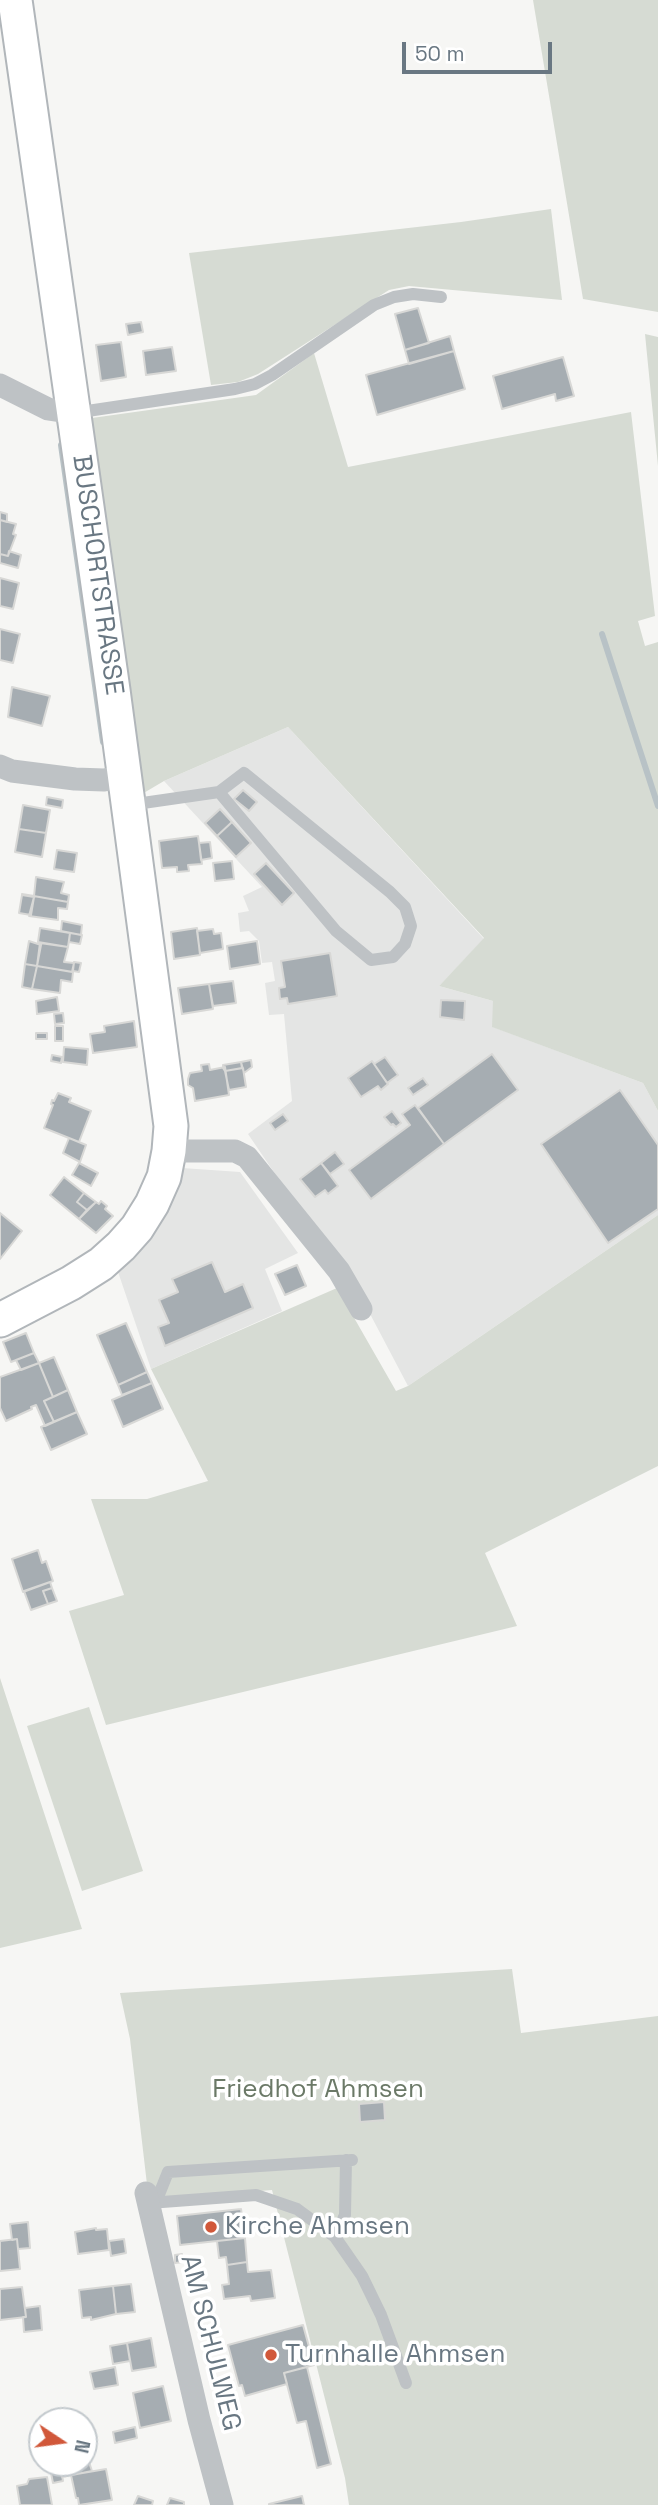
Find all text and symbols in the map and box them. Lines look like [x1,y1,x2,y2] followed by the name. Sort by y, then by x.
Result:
[406,28,556,72] scale bar
[415,40,465,67] text: 50 m
[65,453,129,697] street label: BUSCHORTSTRASSE
[212,2074,424,2106] park label: Friedhof Ahmsen
[225,2211,410,2243] place label: Kirche Ahmsen
[203,2219,219,2235] marker: Kirche Ahmsen
[173,2252,247,2434] street label: AM SCHULWEG
[285,2339,505,2371] place label: Turnhalle Ahmsen
[263,2347,279,2363] marker: Turnhalle Ahmsen
[28,2407,98,2477] north arrow
[68,2437,96,2455] text: N

